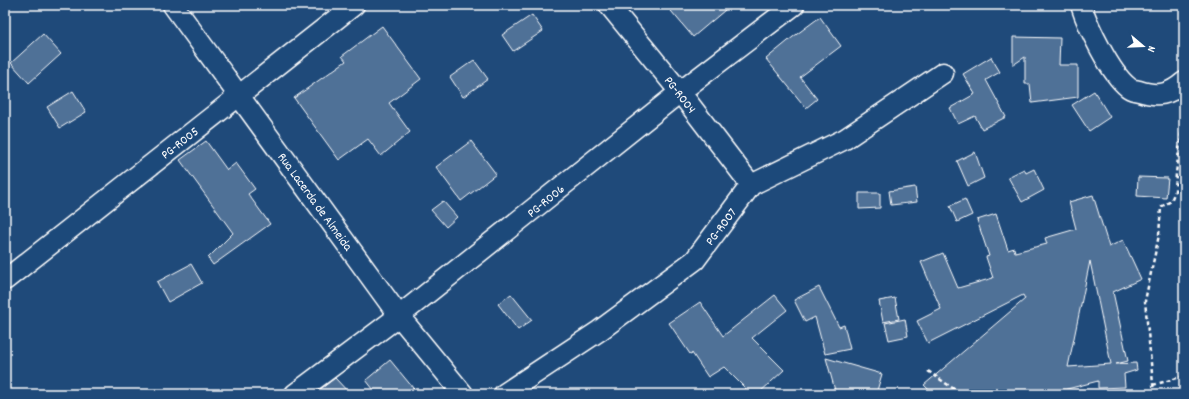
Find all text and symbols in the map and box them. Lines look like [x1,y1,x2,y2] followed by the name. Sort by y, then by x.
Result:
[1123,26,1163,66] north arrow
[1142,43,1159,54] text: N
[658,73,700,118] street label: PG-R004
[158,123,204,165] street label: PG-R005
[272,149,357,256] street label: Rua Lacerda de Almeida
[524,181,570,223] street label: PG-R006
[702,205,742,250] street label: PG-R007

